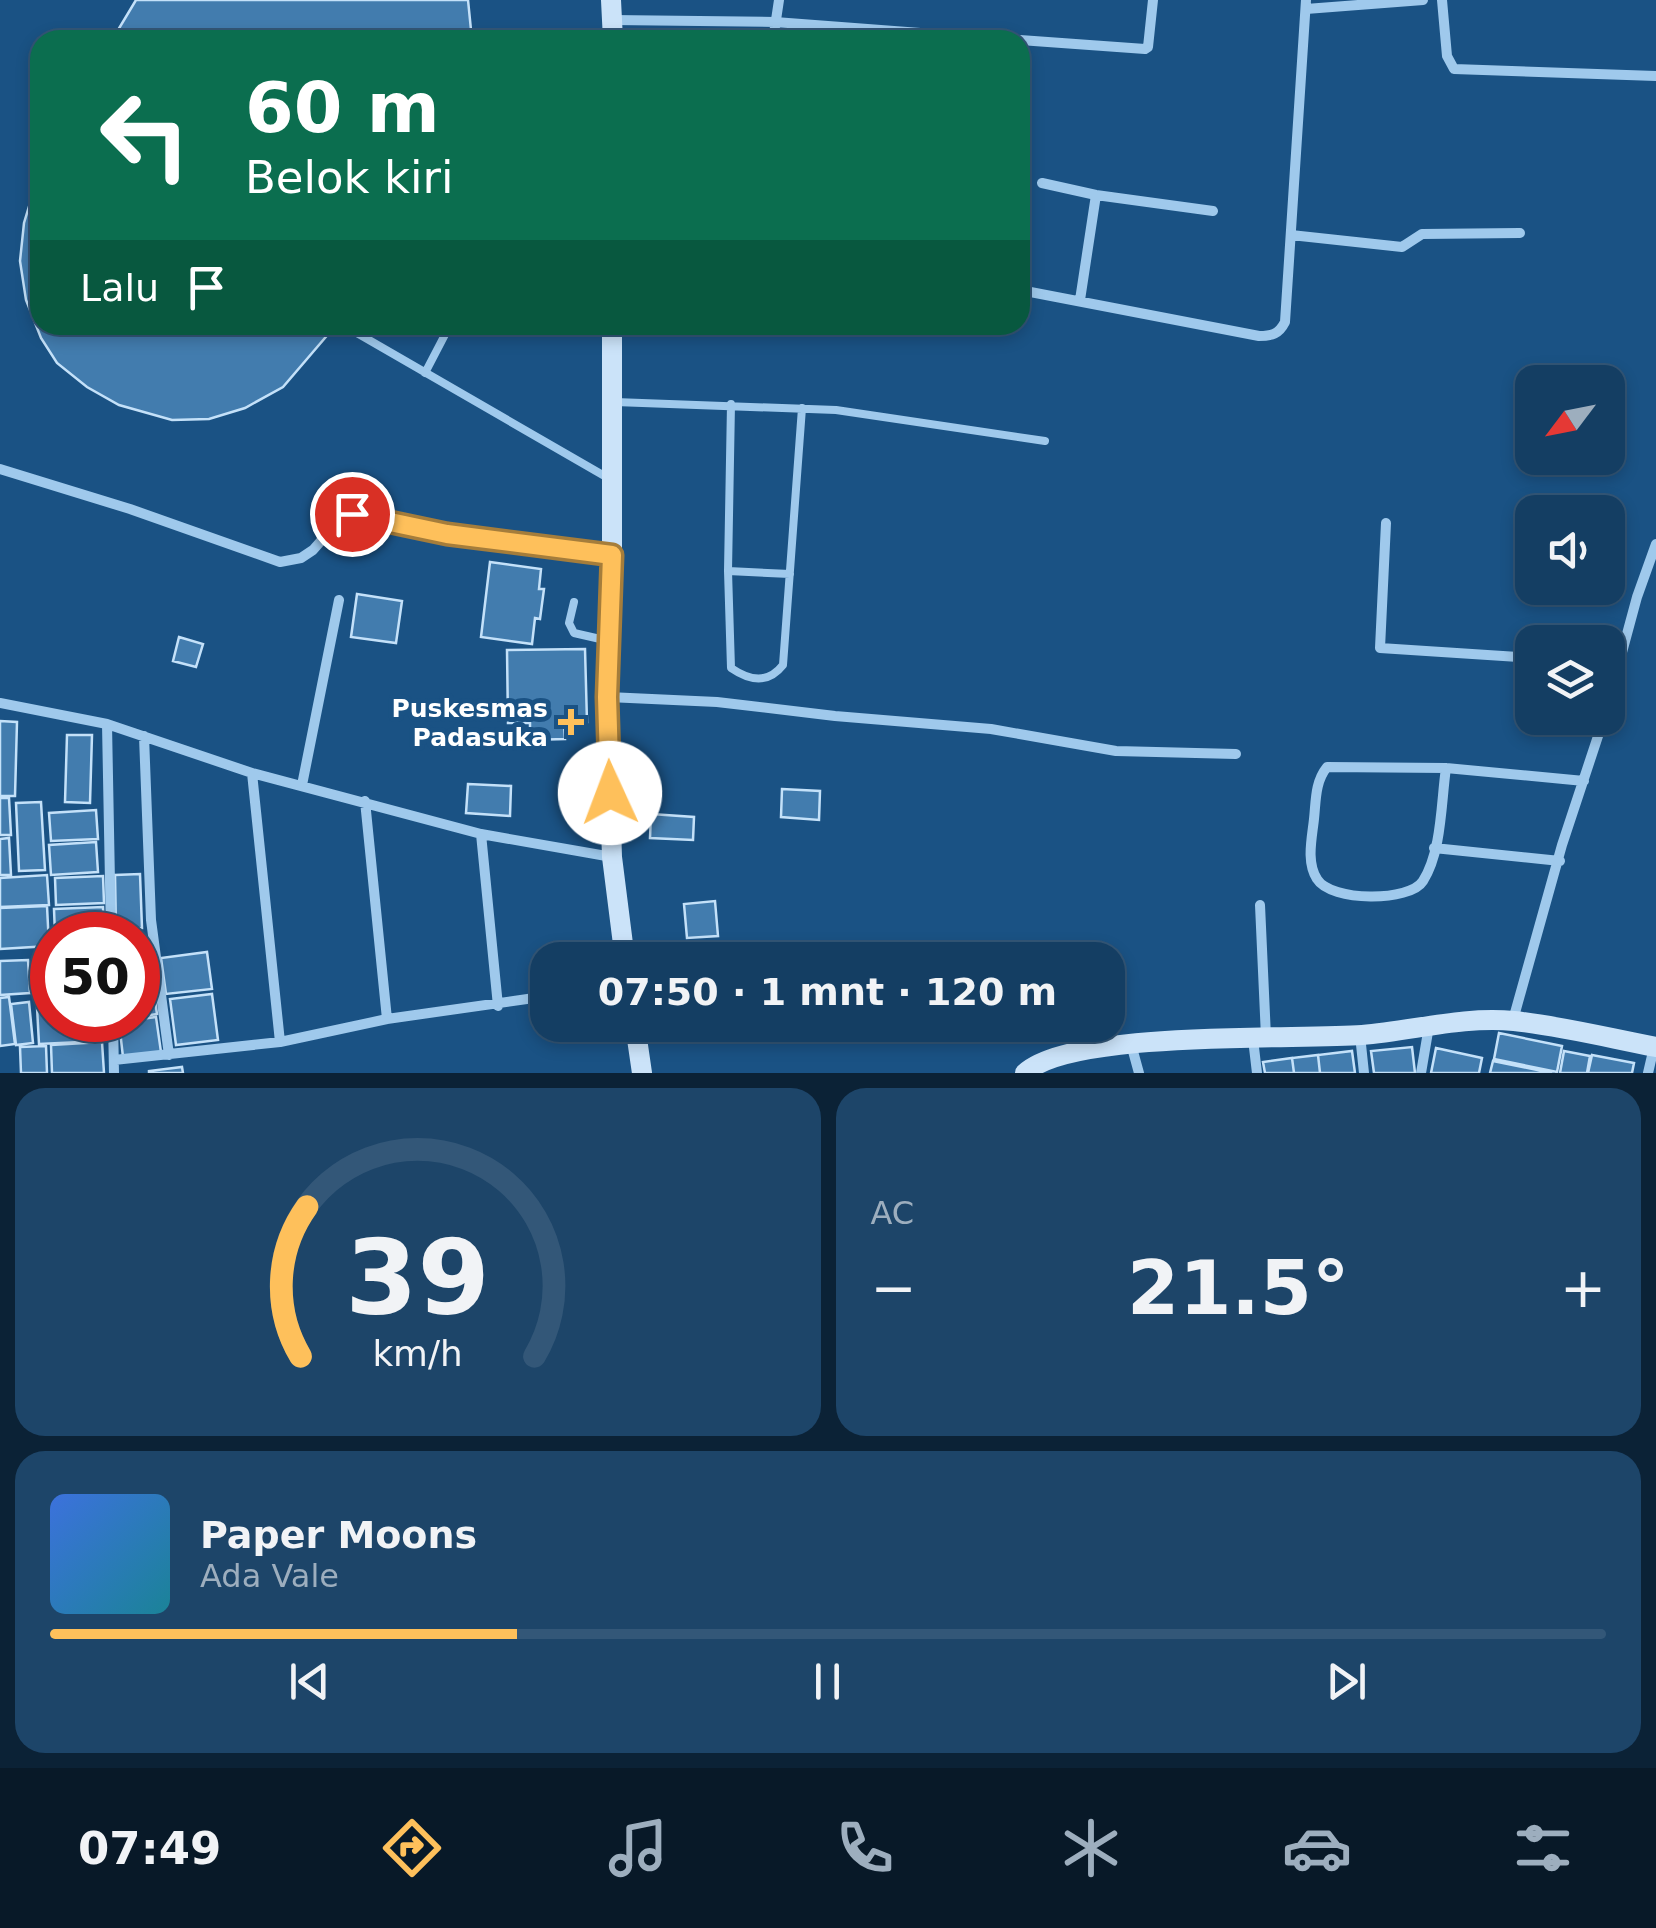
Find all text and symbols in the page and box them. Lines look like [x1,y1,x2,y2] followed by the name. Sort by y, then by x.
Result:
[245,67,440,149] text: 60 m
[80,70,210,200] icon: left
[245,151,454,204] text: Belok kiri
[179,260,234,315] icon: arrive
[80,266,159,310] text: Lalu
[1515,365,1625,475] north arrow
[1515,365,1625,735] map controls
[310,472,395,557] pin
[325,487,380,542] icon: arrive
[1515,495,1625,605] button: sound
[1515,625,1625,735] button: layers
[391,694,548,752] place label: Puskesmas Padasuka
[558,709,584,735] marker: Puskesmas Padasuka
[558,741,662,845] position arrow
[30,912,160,1042] speed limit sign: 50
[598,970,1057,1014] text: 07:50 · 1 mnt · 120 m
[871,1194,914,1232] text: AC
[345,1217,490,1339] text: 39
[1127,1244,1350,1332] text: 21.5°
[871,1256,917,1320] text: −
[1560,1256,1606,1320] text: +
[373,1333,463,1374] text: km/h
[200,1513,477,1557] text: Paper Moons
[200,1557,339,1595] text: Ada Vale
[282,1654,337,1709] icon: previous
[800,1654,855,1709] icon: pause
[1319,1654,1374,1709] icon: next
[377,1813,447,1883] icon: directions
[603,1813,673,1883] icon: music
[830,1813,900,1883] icon: phone
[1056,1813,1126,1883] icon: climate
[1282,1813,1352,1883] icon: car
[1508,1813,1578,1883] icon: filters
[78,1822,221,1875] text: 07:49

